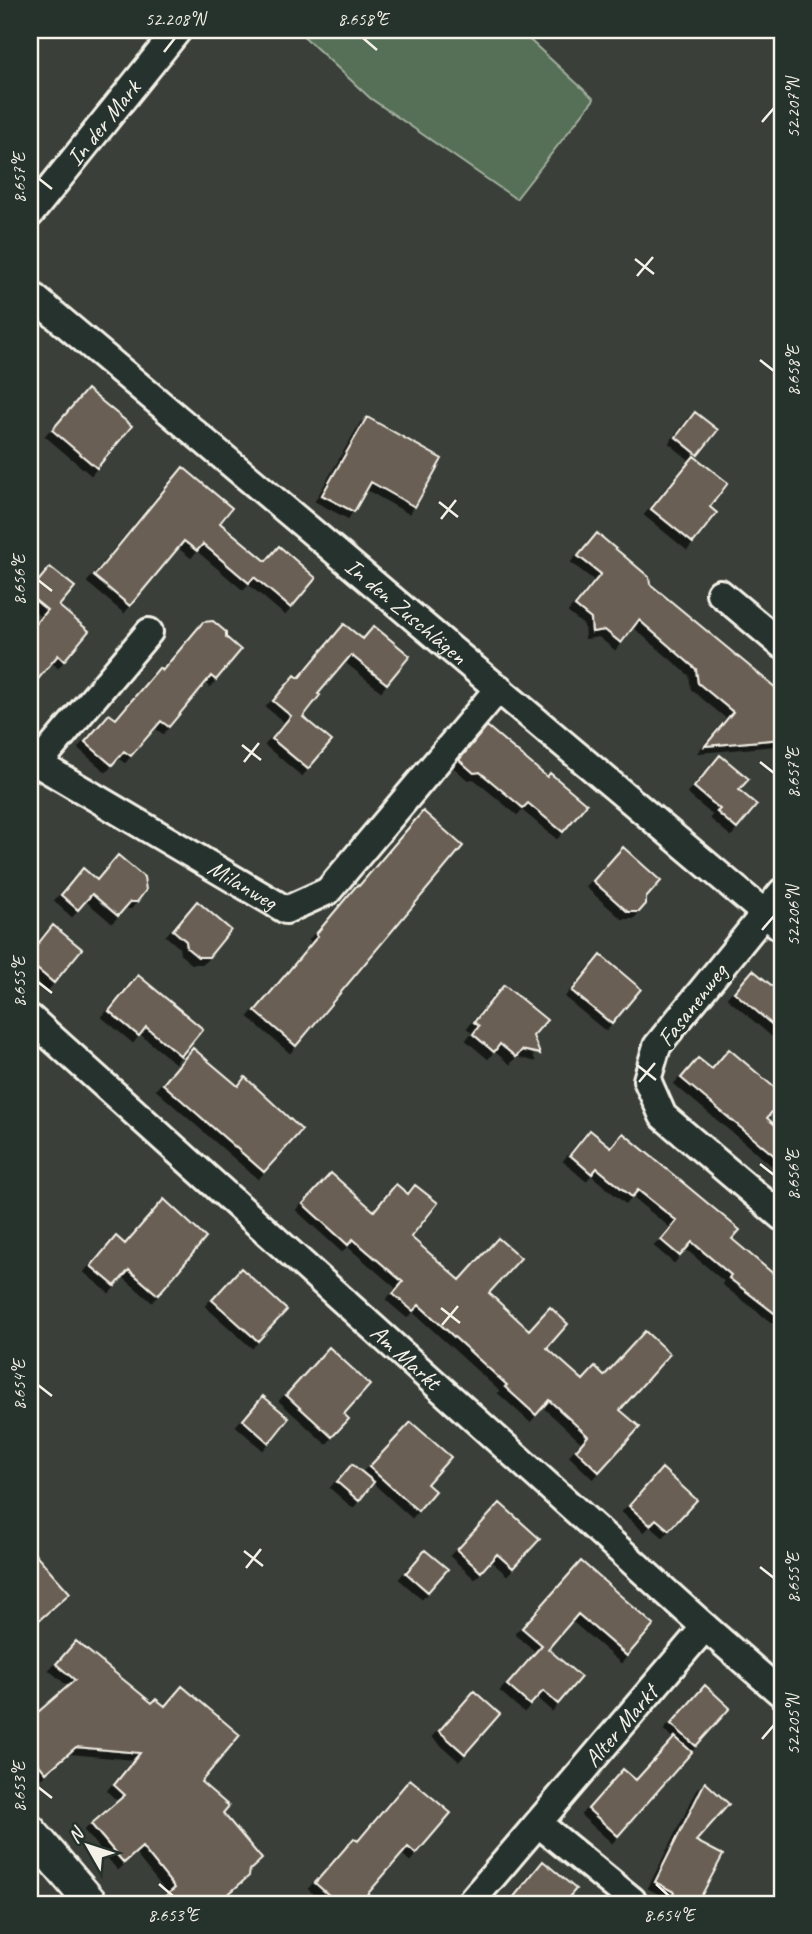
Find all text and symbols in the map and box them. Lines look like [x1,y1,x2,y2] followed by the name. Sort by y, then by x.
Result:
[145,8,208,30] text: 52.208°N
[338,8,391,30] text: 8.658°E
[60,72,148,172] street label: In der Mark
[782,75,804,138] text: 52.207°N
[8,150,30,203] text: 8.657°E
[782,343,804,396] text: 8.658°E
[339,551,474,671] street label: In den Zuschlägen
[8,552,30,605] text: 8.656°E
[782,745,804,798] text: 8.657°E
[203,852,284,917] street label: Milanweg
[782,883,804,946] text: 52.206°N
[8,954,30,1007] text: 8.655°E
[650,956,735,1052] street label: Fasanenweg
[782,1147,804,1200] text: 8.656°E
[364,1318,449,1398] street label: Am Markt
[8,1357,30,1410] text: 8.654°E
[782,1550,804,1603] text: 8.655°E
[577,1676,666,1773] street label: Alter Markt
[782,1692,804,1755] text: 52.205°N
[8,1759,30,1812] text: 8.653°E
[52,1812,122,1882] north arrow
[63,1821,91,1848] text: N
[148,1904,201,1926] text: 8.653°E
[644,1904,697,1926] text: 8.654°E

